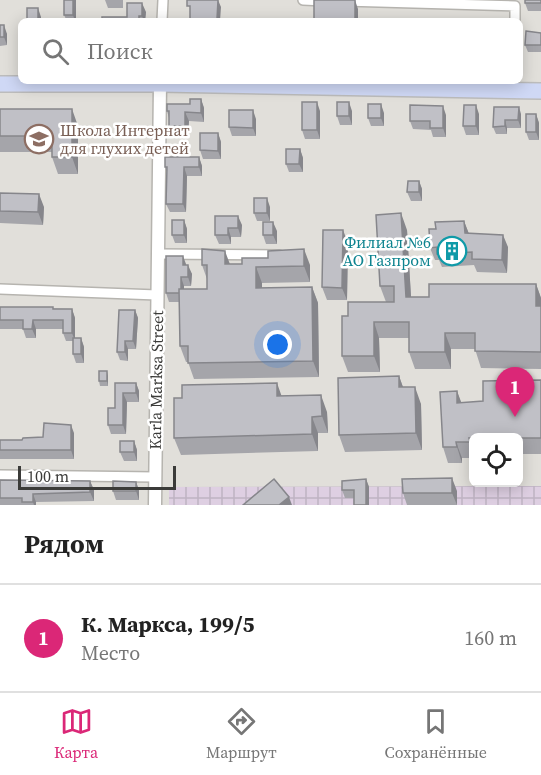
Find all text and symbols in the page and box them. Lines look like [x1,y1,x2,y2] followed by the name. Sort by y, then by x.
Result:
[18,18,523,84] search box
[39,35,72,68] icon: search
[87,36,153,66] text: Поиск
[60,119,190,159] place label: Школа Интернат для глухих детей
[23,123,55,155] school or university icon: Школа Интернат для глухих детей
[343,231,431,271] place label: Филиал №6 АО Газпром
[436,235,468,267] building icon: Филиал №6 АО Газпром
[144,309,168,450] street label: Karla Marksa Street
[263,330,292,359] your location
[496,368,534,417] pin: 1
[469,433,523,487] map controls
[469,433,523,487] button: locate
[18,463,176,490] scale bar
[27,465,69,487] text: 100 m
[24,526,104,562] text: Рядом
[81,609,254,639] text: К. Маркса, 199/5
[38,624,49,652] text: 1
[464,624,517,652] text: 160 m
[81,639,140,667] text: Место
[54,705,98,763] tab: Карта
[206,705,277,763] tab: Маршрут
[385,705,487,763] tab: Сохранённые

